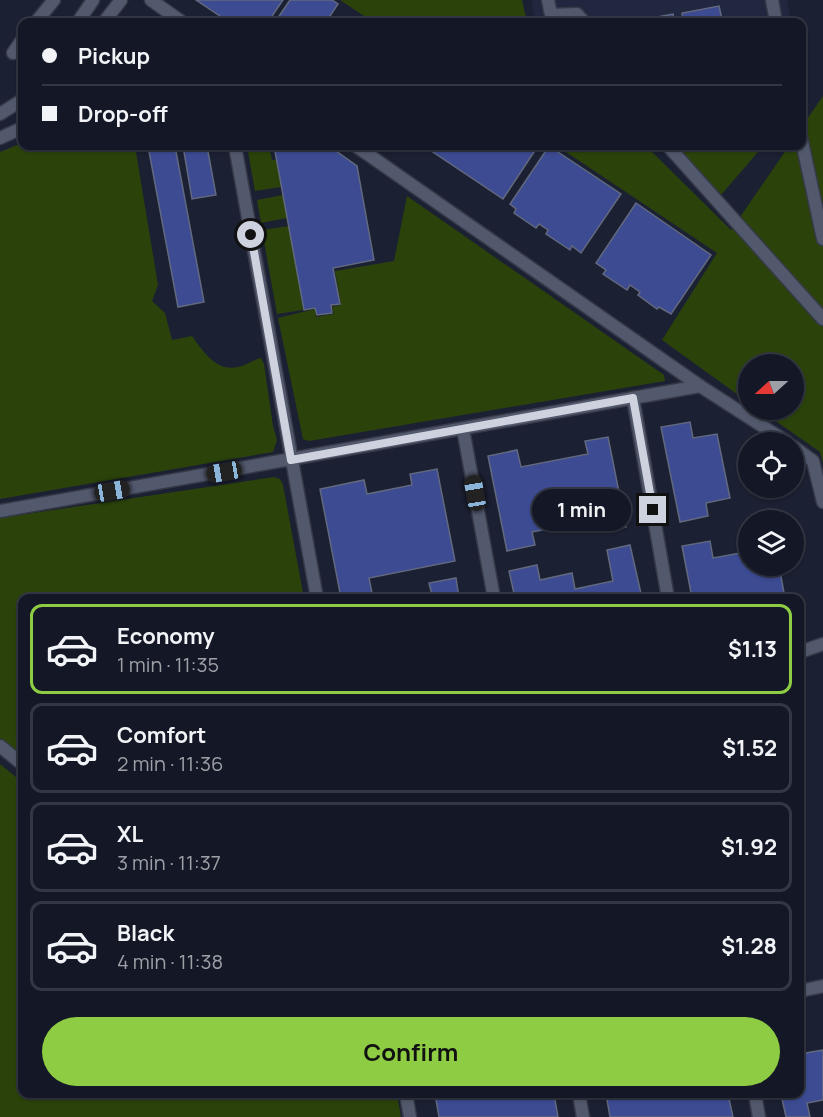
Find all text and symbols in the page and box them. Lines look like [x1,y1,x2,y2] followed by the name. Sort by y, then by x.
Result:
[78,41,150,71] text: Pickup
[78,99,168,129] text: Drop-off
[237,221,264,248] route start
[738,354,804,420] north arrow
[738,354,804,576] map controls
[738,432,804,498] button: locate
[205,460,243,484] car
[463,474,487,512] car
[93,479,131,503] car
[533,489,632,531] callout: 1 min
[557,496,606,523] text: 1 min
[639,496,666,523] route end
[738,510,804,576] button: layers
[117,621,215,651] text: Economy
[45,622,99,676] icon: car
[728,634,777,664] text: $1.13
[117,651,219,678] text: 1 min · 11:35
[117,720,206,750] text: Comfort
[45,721,99,775] icon: car
[722,733,777,763] text: $1.52
[117,750,224,777] text: 2 min · 11:36
[117,819,143,849] text: XL
[45,820,99,874] icon: car
[721,832,777,862] text: $1.92
[117,849,221,876] text: 3 min · 11:37
[117,918,174,948] text: Black
[45,919,99,973] icon: car
[721,931,777,961] text: $1.28
[117,948,223,975] text: 4 min · 11:38
[42,1017,780,1086] button: Confirm

